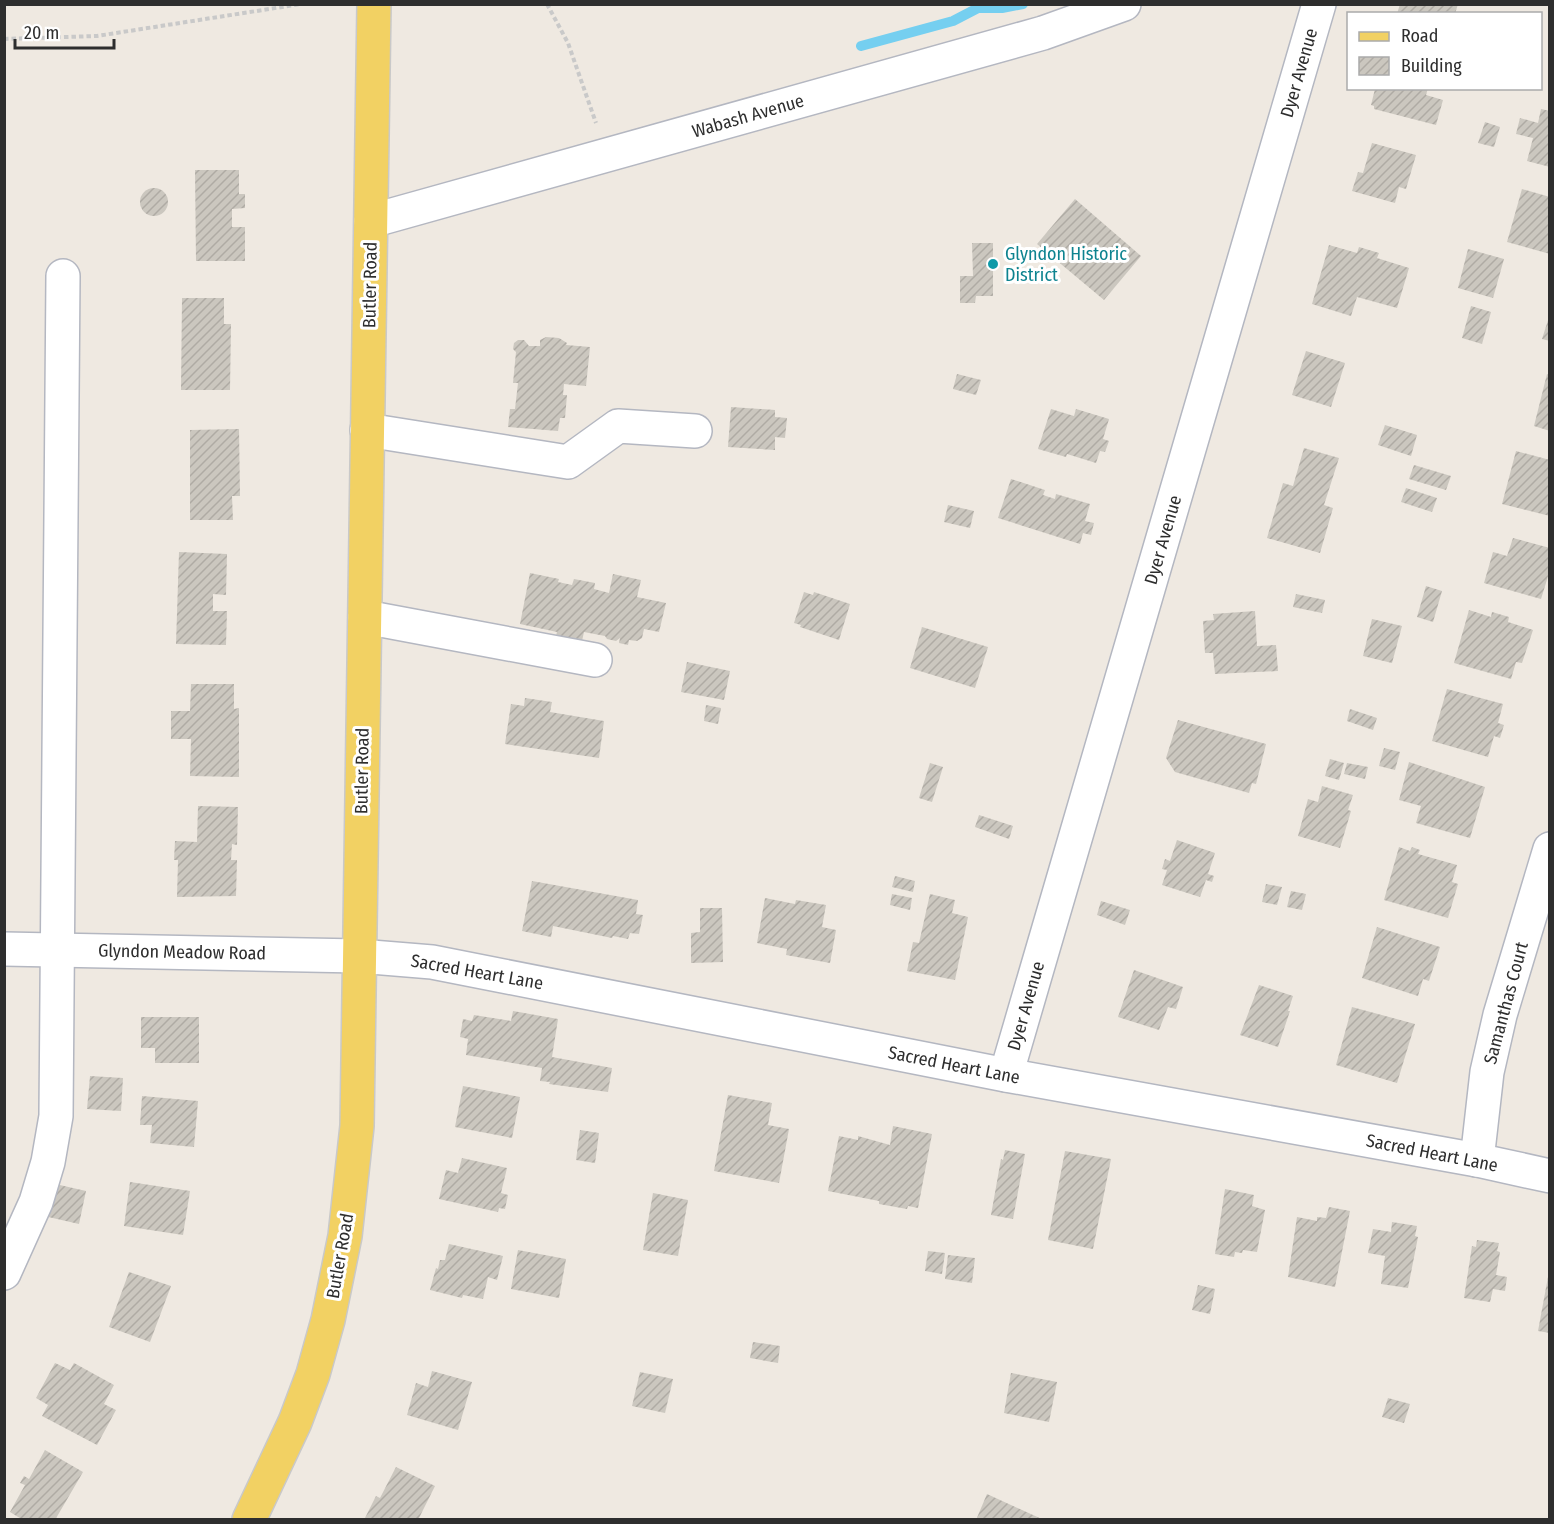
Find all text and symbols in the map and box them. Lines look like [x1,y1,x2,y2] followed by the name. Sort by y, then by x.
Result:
[15,12,114,50] scale bar
[1347,12,1542,90] legend
[24,22,59,44] text: 20 m
[1401,25,1438,47] text: Road
[1276,26,1322,120] street label: Dyer Avenue
[1401,55,1462,77] text: Building
[690,89,807,142] street label: Wabash Avenue
[358,242,382,328] street label: Butler Road
[1005,243,1127,286] place label: Glyndon Historic District
[986,257,1000,271] marker: Glyndon Historic District
[1140,493,1186,587] street label: Dyer Avenue
[350,728,374,814] street label: Butler Road
[1479,939,1533,1067] street label: Samanthas Court
[98,940,266,964] street label: Glyndon Meadow Road
[409,950,545,994] street label: Sacred Heart Lane
[1003,959,1049,1053] street label: Dyer Avenue
[886,1041,1022,1089] street label: Sacred Heart Lane
[1364,1129,1500,1177] street label: Sacred Heart Lane
[322,1212,358,1300] street label: Butler Road

